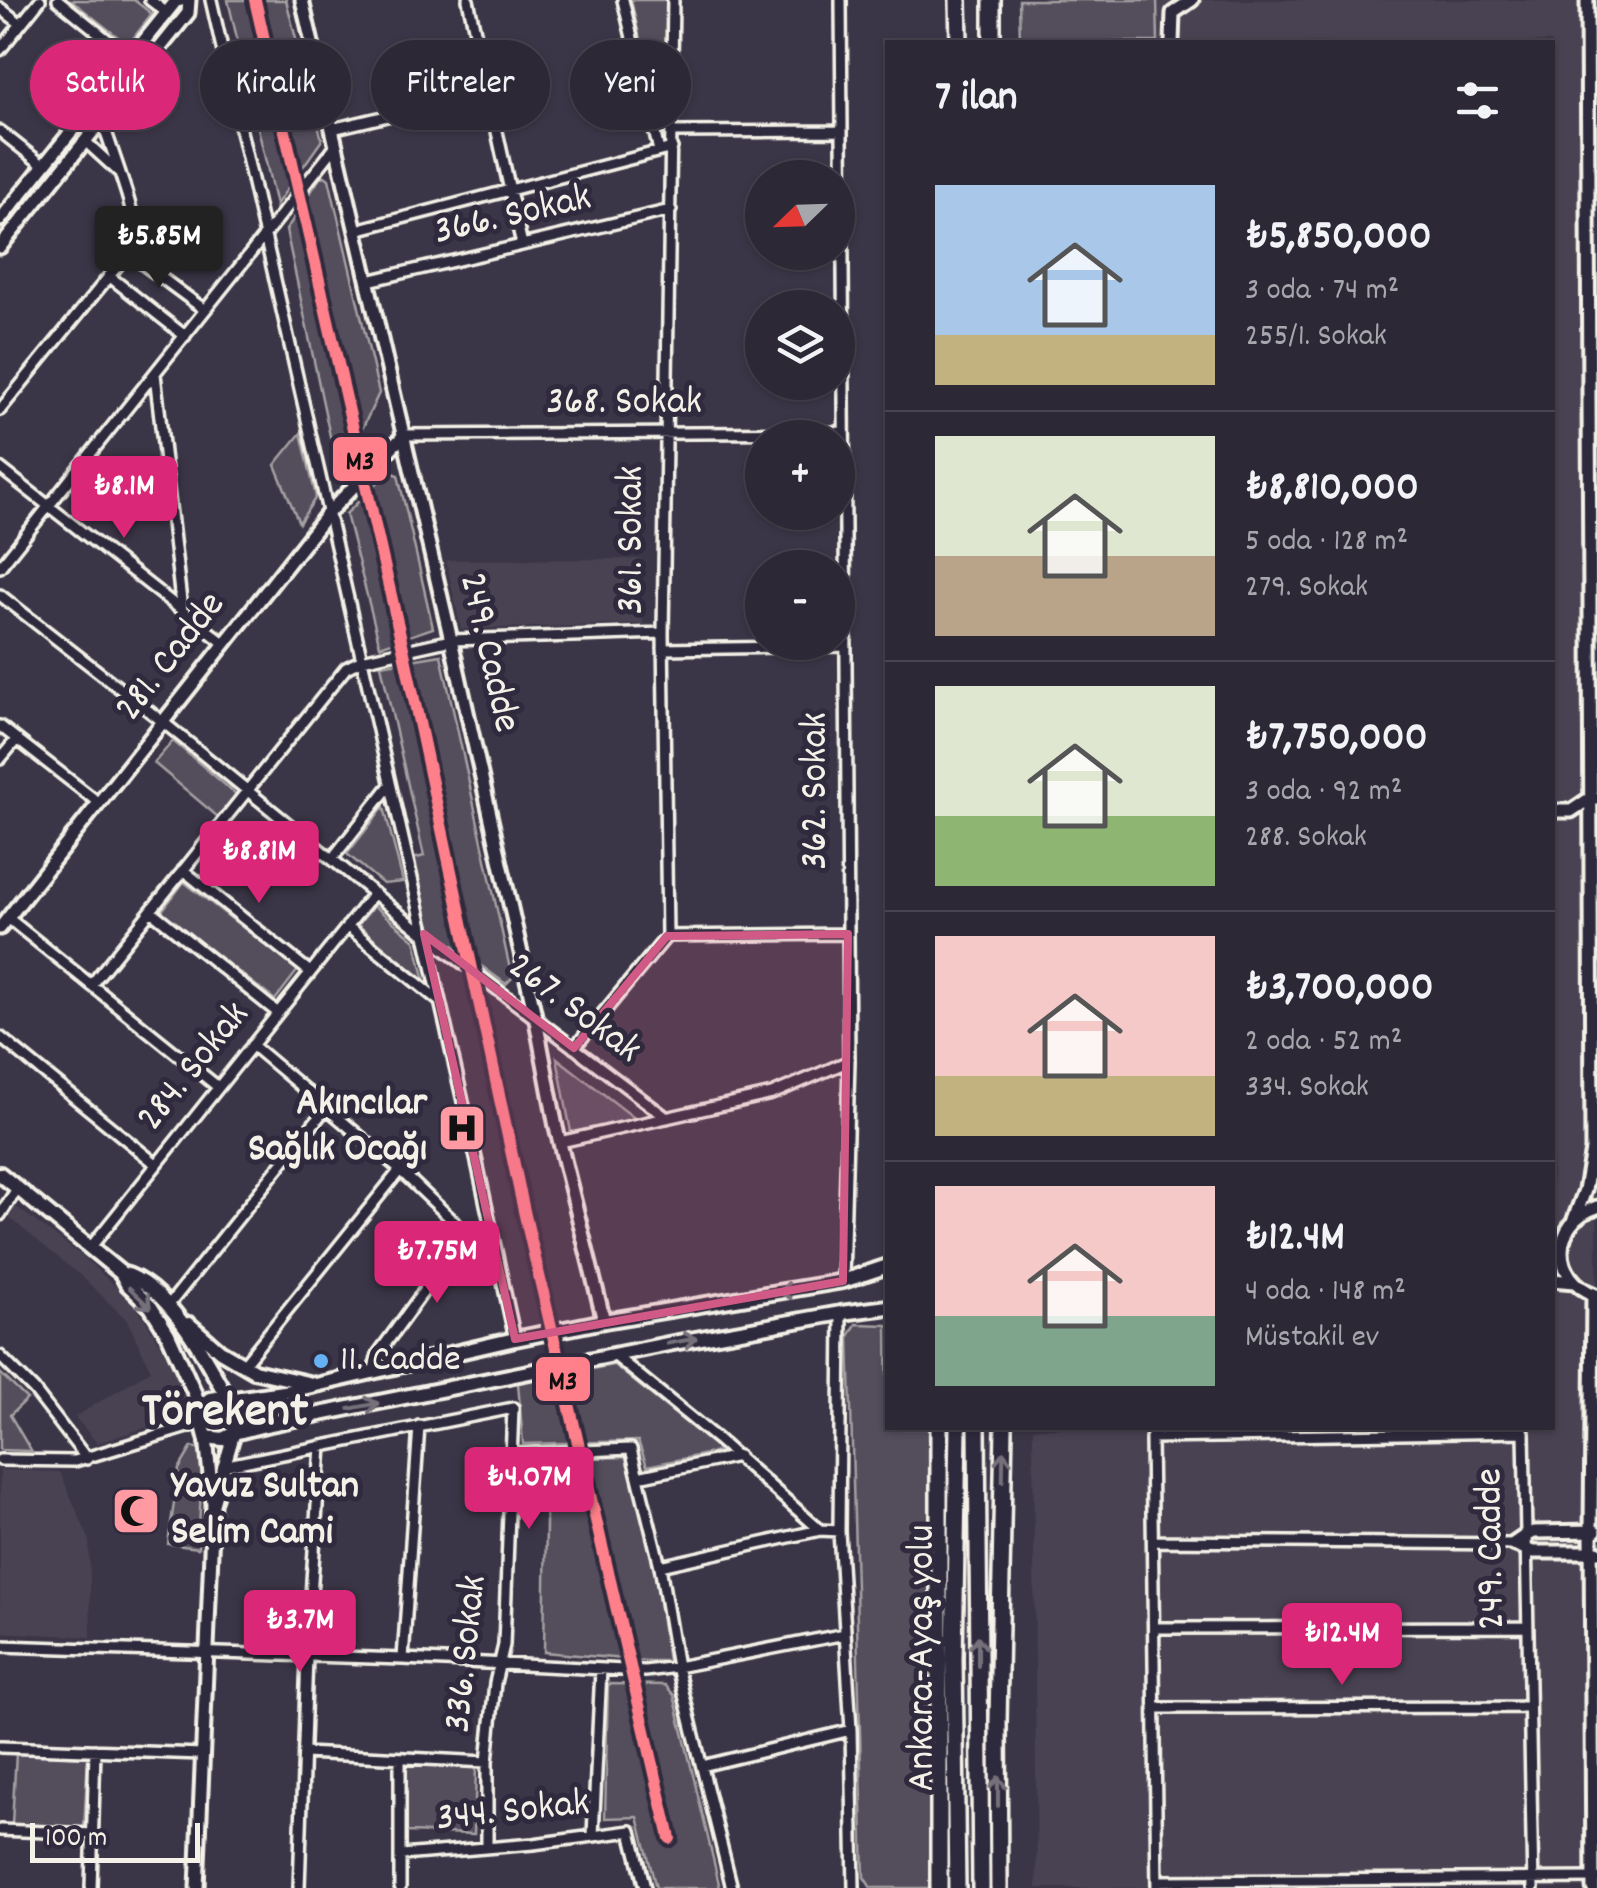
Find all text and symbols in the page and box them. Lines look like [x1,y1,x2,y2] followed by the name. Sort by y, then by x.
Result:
[30,40,180,130] chip: Satılık
[200,40,351,130] chip: Kiralık
[371,40,550,130] chip: Filtreler
[570,40,691,130] chip: Yeni
[935,70,1018,130] text: 7 ilan
[1450,73,1505,128] icon: filters
[745,160,855,270] north arrow
[745,160,855,660] map controls
[429,171,597,263] street label: 366. Sokak
[78,206,240,291] pin: ₺5.85M
[1245,209,1432,269] text: ₺5,850,000
[117,215,201,261] text: ₺5.85M
[1015,225,1135,345] icon: home
[1245,269,1399,315] text: 3 oda · 74 m²
[745,290,855,400] button: layers
[1245,315,1387,361] text: 255/1. Sokak
[546,376,702,433] street label: 368. Sokak
[745,420,855,530] button: +
[331,435,389,483] line badge: M3
[346,444,374,484] text: M3
[54,456,194,541] pin: ₺8.1M
[1245,460,1419,520] text: ₺8,810,000
[93,465,155,511] text: ₺8.1M
[605,466,662,614] street label: 361. Sokak
[1015,476,1135,596] icon: home
[1245,520,1408,566] text: 5 oda · 128 m²
[745,550,855,660] button: −
[1245,566,1368,612] text: 279. Sokak
[441,568,533,738] street label: 249. Cadde
[103,581,241,735] street label: 281. Cadde
[1245,710,1428,770] text: ₺7,750,000
[789,712,846,870] street label: 362. Sokak
[1015,726,1135,846] icon: home
[1245,770,1402,816] text: 3 oda · 92 m²
[1245,816,1367,862] text: 288. Sokak
[178,821,340,906] pin: ₺8.81M
[222,830,296,876] text: ₺8.81M
[494,941,652,1079] street label: 267. Sokak
[1245,960,1434,1020] text: ₺3,700,000
[1015,976,1135,1096] icon: home
[125,991,265,1145] street label: 284. Sokak
[1245,1020,1402,1066] text: 2 oda · 52 m²
[1245,1066,1369,1112] text: 334. Sokak
[248,1077,428,1180] place label: Akıncılar Sağlık Ocağı
[436,1102,488,1154] hospital icon: Akıncılar Sağlık Ocağı
[1245,1210,1345,1270] text: ₺12.4M
[356,1221,518,1306] pin: ₺7.75M
[1015,1226,1135,1346] icon: home
[396,1230,478,1276] text: ₺7.75M
[1245,1270,1406,1316] text: 4 oda · 148 m²
[778,1281,810,1300] one-way arrow
[128,1285,152,1309] one-way arrow
[1245,1316,1379,1362] text: Müstakil ev
[665,1331,697,1350] one-way arrow
[340,1334,461,1389] place label: 11. Cadde
[311,1351,331,1371] marker: 11. Cadde
[534,1355,592,1403] line badge: M3
[549,1364,577,1404] text: M3
[142,1378,309,1450] district label: Törekent
[347,1396,380,1415] one-way arrow
[448,1447,610,1532] pin: ₺4.07M
[994,1450,1012,1482] one-way arrow
[487,1456,571,1502] text: ₺4.07M
[170,1460,359,1563] place label: Yavuz Sultan Selim Cami
[1463,1468,1523,1630] street label: 249. Cadde
[110,1485,162,1537] mosque icon: Yavuz Sultan Selim Cami
[896,1525,953,1791] street label: Ankara-Ayaş yolu
[431,1572,505,1736] street label: 336. Sokak
[230,1590,370,1675] pin: ₺3.7M
[266,1599,334,1645] text: ₺3.7M
[1261,1603,1423,1688] pin: ₺12.4M
[1304,1612,1380,1658] text: ₺12.4M
[968,1635,988,1668] one-way arrow
[988,1775,1008,1808] one-way arrow
[434,1777,592,1849] street label: 344. Sokak
[30,1818,200,1862] scale bar
[45,1820,107,1860] text: 100 m

